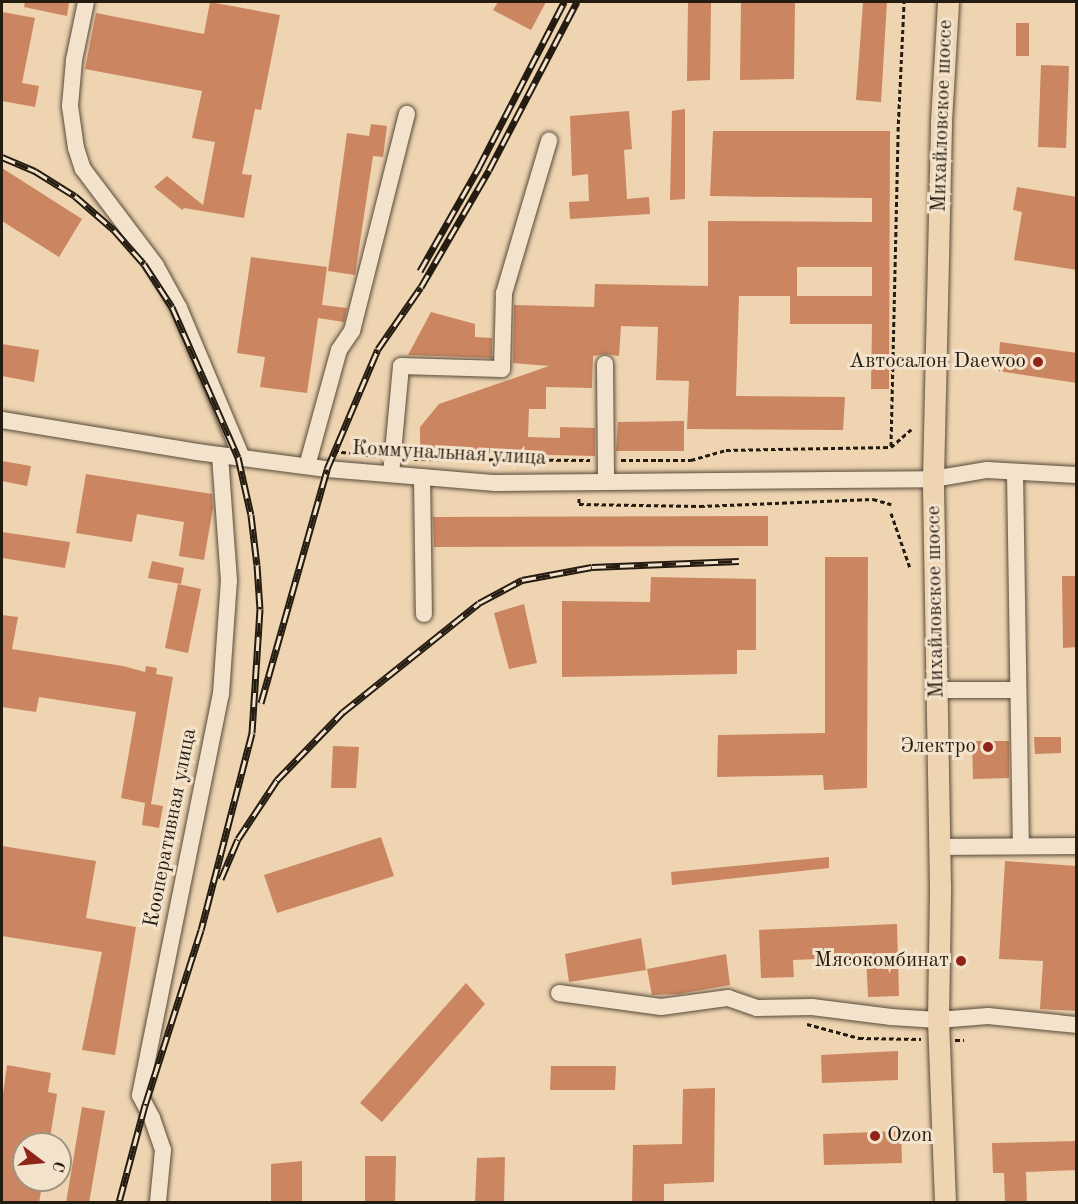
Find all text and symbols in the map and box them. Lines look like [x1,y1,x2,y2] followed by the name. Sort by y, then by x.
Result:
[927,19,959,213] street label: Михайловское шоссе
[849,349,1026,375] place label: Автосалон Daewoo
[1031,355,1045,369] marker: Автосалон Daewoo
[351,436,547,472] street label: Коммунальная улица
[922,505,950,699] street label: Михайловское шоссе
[139,726,203,930] street label: Кооперативная улица
[901,734,976,760] place label: Электро
[981,740,995,754] marker: Электро
[814,948,949,974] place label: Мясокомбинат
[954,954,968,968] marker: Мясокомбинат
[887,1123,933,1149] place label: Ozon
[868,1129,882,1143] marker: Ozon
[12,1132,72,1192] north arrow
[48,1159,67,1174] text: С

